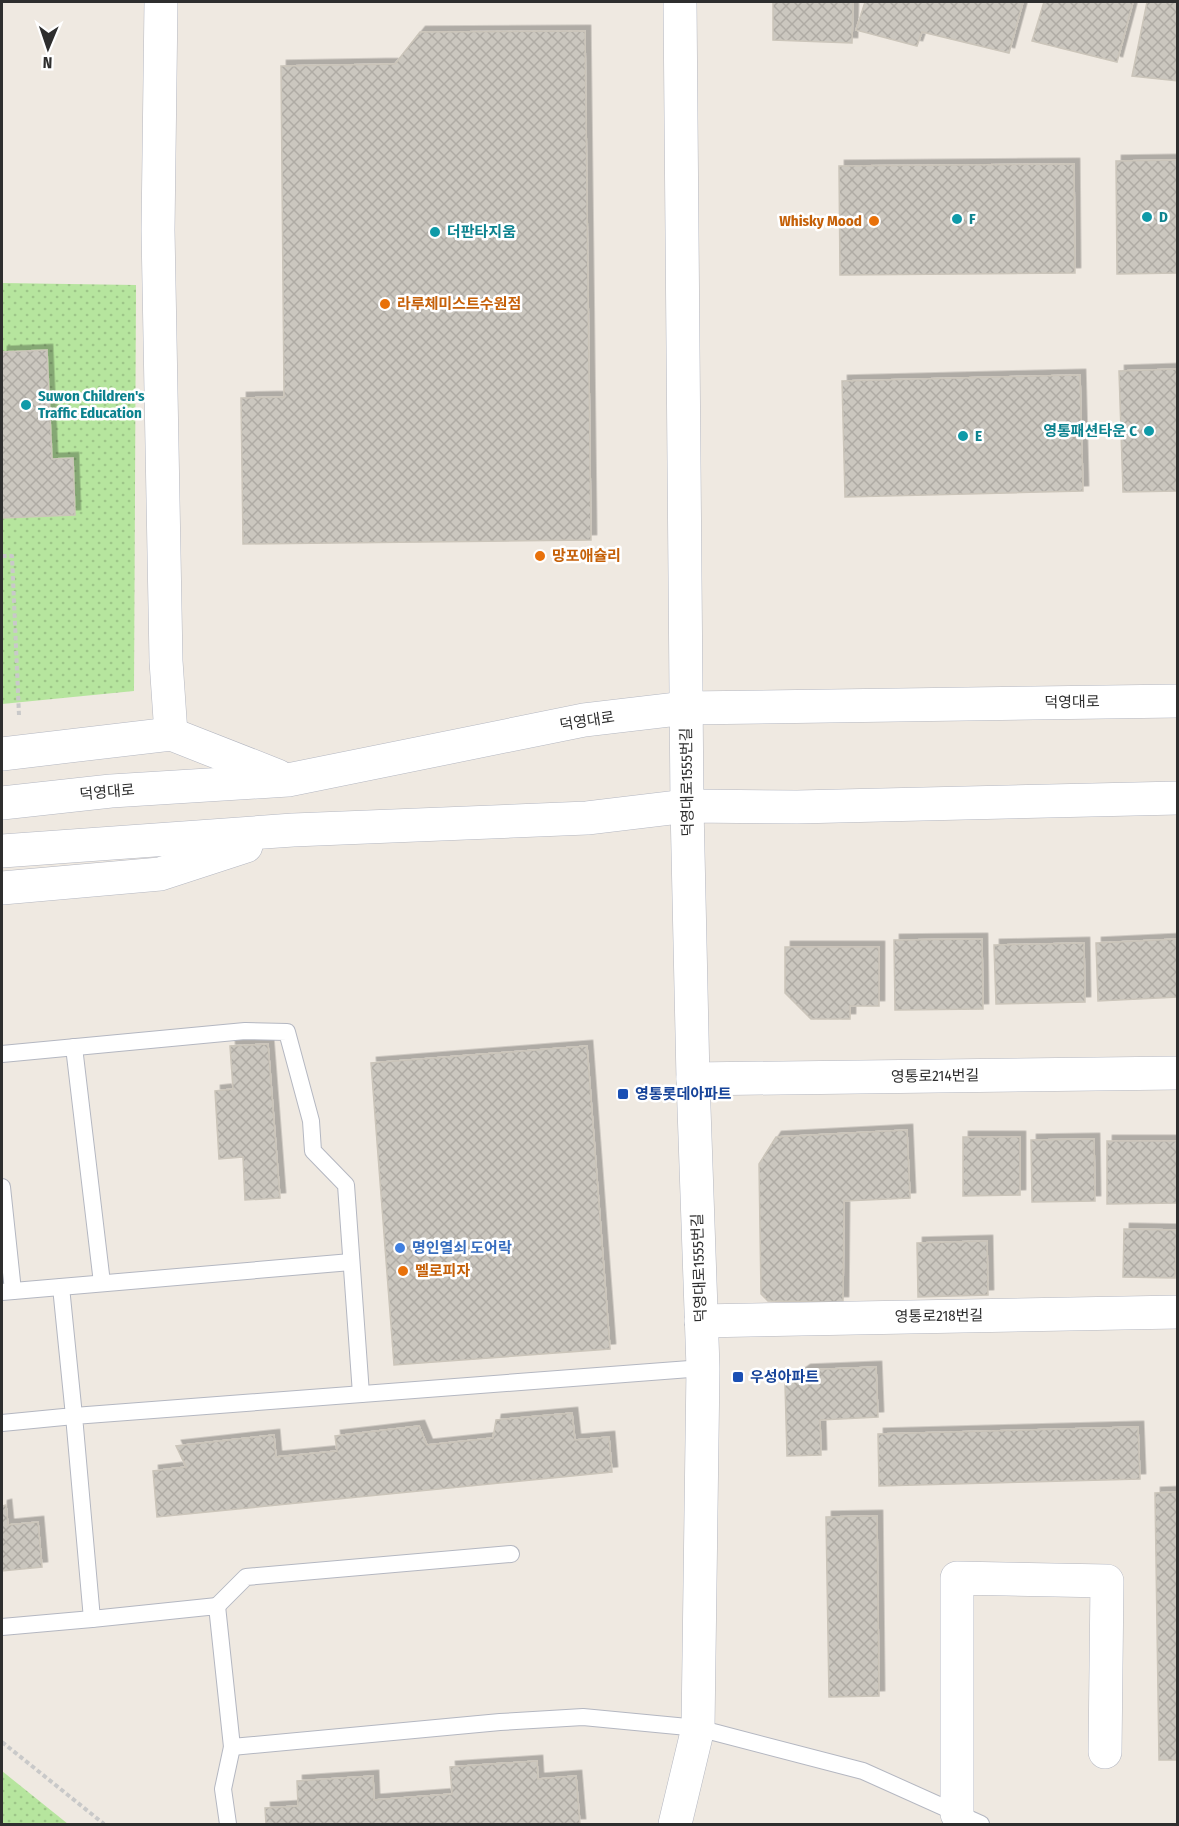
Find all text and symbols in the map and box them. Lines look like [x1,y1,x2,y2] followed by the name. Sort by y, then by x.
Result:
[18,18,78,78] north arrow
[42,53,53,72] text: N
[1159,208,1168,226] place label: D
[969,210,976,228] place label: F
[1140,210,1154,224] marker: D
[779,212,862,230] place label: Whisky Mood
[950,212,964,226] marker: F
[867,214,881,228] marker: Whisky Mood
[447,223,516,241] place label: 더판타지움
[428,225,442,239] marker: 더판타지움
[397,295,521,313] place label: 라루체미스트수원점
[378,297,392,311] marker: 라루체미스트수원점
[38,387,145,422] place label: Suwon Children's Traffic Education
[19,398,33,412] marker: Suwon Children's Traffic Education
[1043,422,1137,440] place label: 영통패션타운 C
[1142,424,1156,438] marker: 영통패션타운 C
[975,427,982,445] place label: E
[956,429,970,443] marker: E
[552,547,621,565] place label: 망포애슐리
[533,549,547,563] marker: 망포애슐리
[1044,693,1100,711] street label: 덕영대로
[558,708,616,734] street label: 덕영대로
[677,727,697,837] street label: 덕영대로1555번길
[79,781,135,803] street label: 덕영대로
[891,1066,979,1086] street label: 영통로214번길
[635,1085,732,1103] place label: 영통롯데아파트
[616,1087,630,1101] marker: 영통롯데아파트
[688,1213,710,1323] street label: 덕영대로1555번길
[412,1239,512,1257] place label: 명인열쇠 도어락
[393,1241,407,1255] marker: 명인열쇠 도어락
[415,1262,470,1280] place label: 멜로피자
[396,1264,410,1278] marker: 멜로피자
[895,1306,983,1326] street label: 영통로218번길
[750,1368,819,1386] place label: 우성아파트
[731,1370,745,1384] marker: 우성아파트

